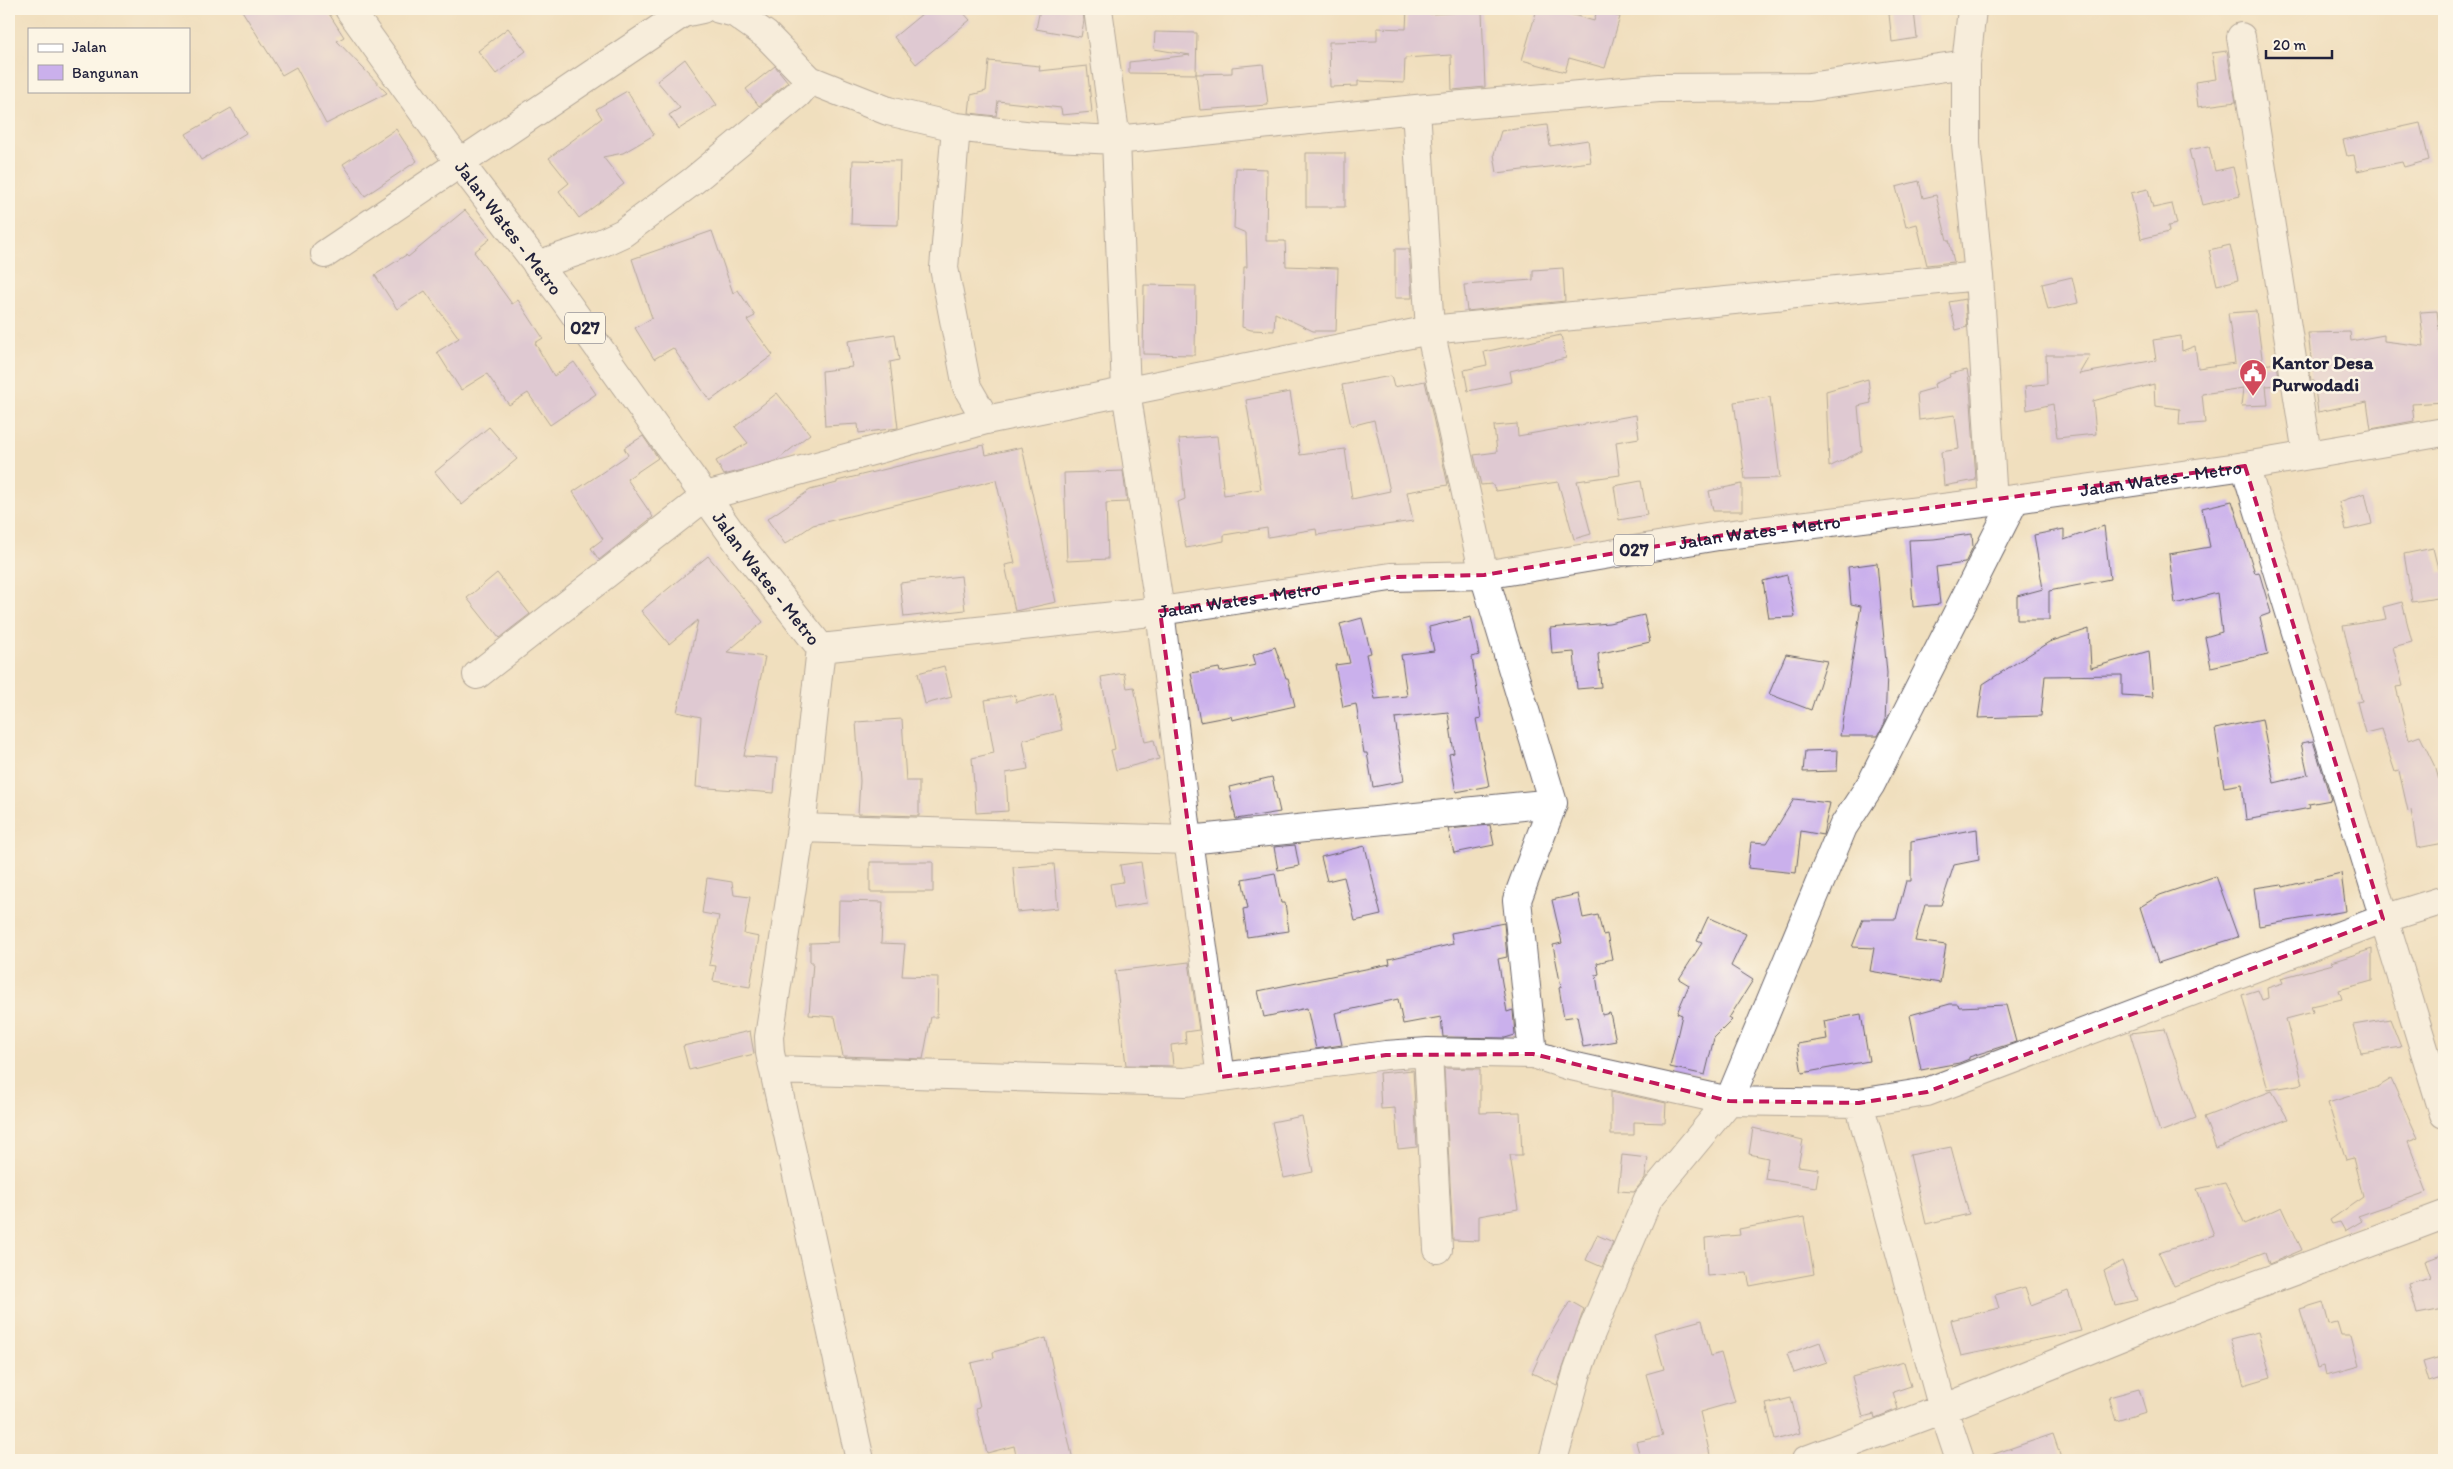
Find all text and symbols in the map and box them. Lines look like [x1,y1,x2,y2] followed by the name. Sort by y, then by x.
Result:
[28,28,190,92] legend
[2266,28,2332,60] scale bar
[2273,36,2307,54] text: 20 m
[72,38,106,56] text: Jalan
[72,64,139,82] text: Bangunan
[450,156,568,299] street label: Jalan Wates - Metro
[565,312,605,343] road number: 027
[2272,351,2375,396] place label: Kantor Desa Purwodadi
[2238,358,2268,397] public building icon: Kantor Desa Purwodadi
[2078,455,2243,501] street label: Jalan Wates - Metro
[708,507,826,650] street label: Jalan Wates - Metro
[1677,509,1842,554] street label: Jalan Wates - Metro
[1614,534,1654,566] road number: 027
[1157,576,1322,623] street label: Jalan Wates - Metro

